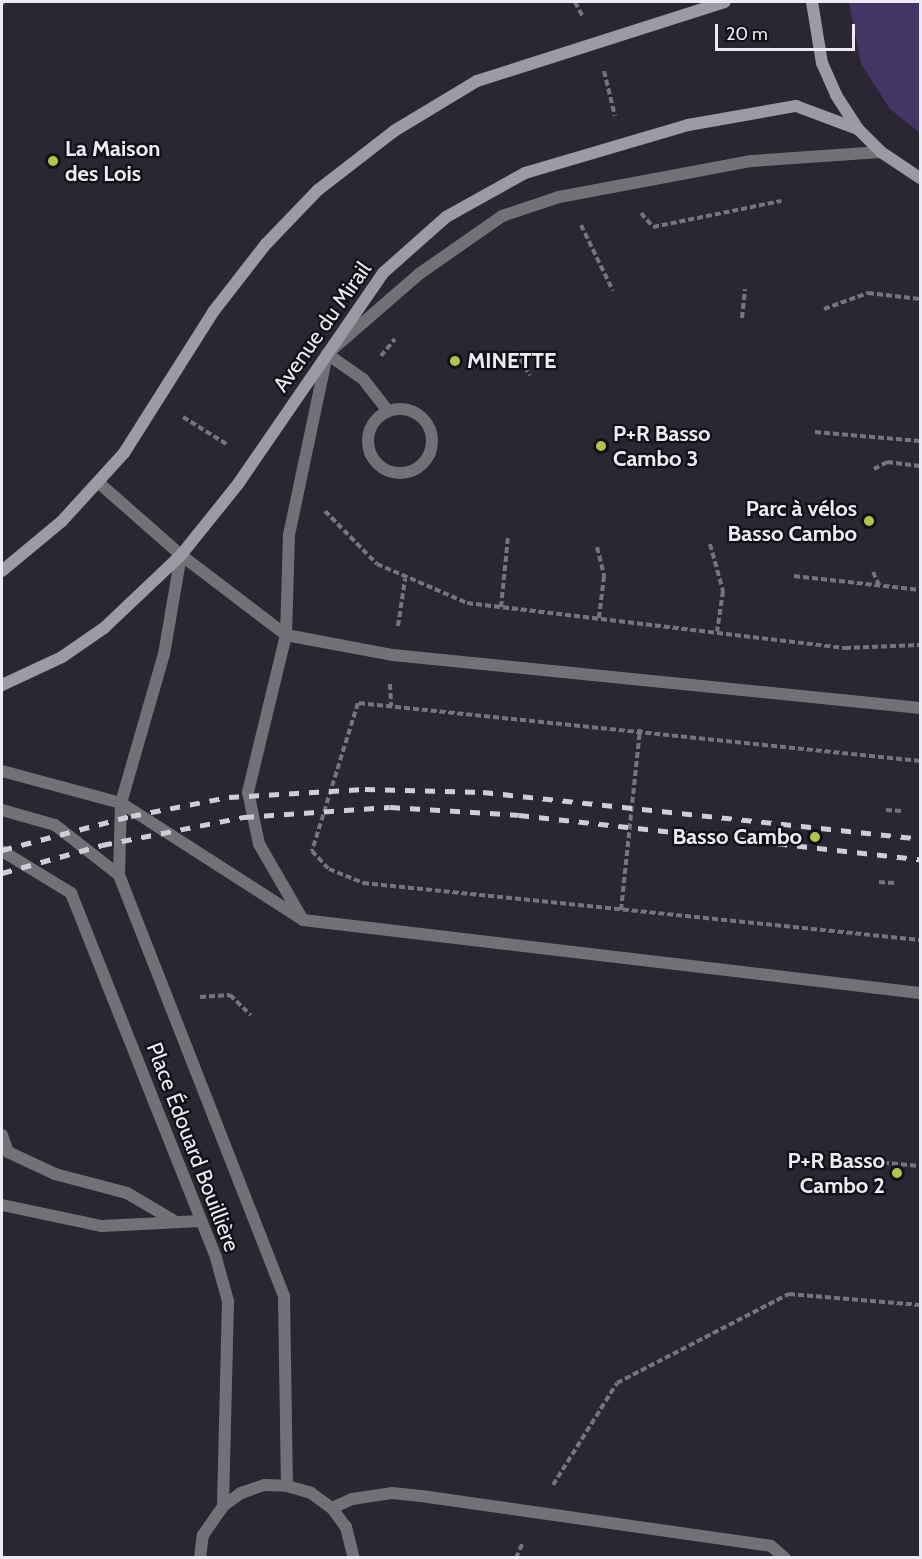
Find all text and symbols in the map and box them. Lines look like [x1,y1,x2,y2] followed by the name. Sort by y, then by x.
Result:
[718,12,858,50] scale bar
[726,23,768,45] text: 20 m
[65,135,160,186] place label: La Maison des Lois
[46,154,60,168] marker: La Maison des Lois
[267,257,377,397] street label: Avenue du Mirail
[467,348,556,374] place label: MINETTE
[448,354,462,368] marker: MINETTE
[613,420,711,472] place label: P+R Basso Cambo 3
[594,439,608,453] marker: P+R Basso Cambo 3
[728,495,857,546] place label: Parc à vélos Basso Cambo
[862,514,876,528] marker: Parc à vélos Basso Cambo
[673,824,802,850] place label: Basso Cambo
[806,828,824,846] marker: Basso Cambo
[141,1039,245,1255] street label: Place Édouard Bouillière
[787,1147,885,1198] place label: P+R Basso Cambo 2
[890,1166,904,1180] marker: P+R Basso Cambo 2

